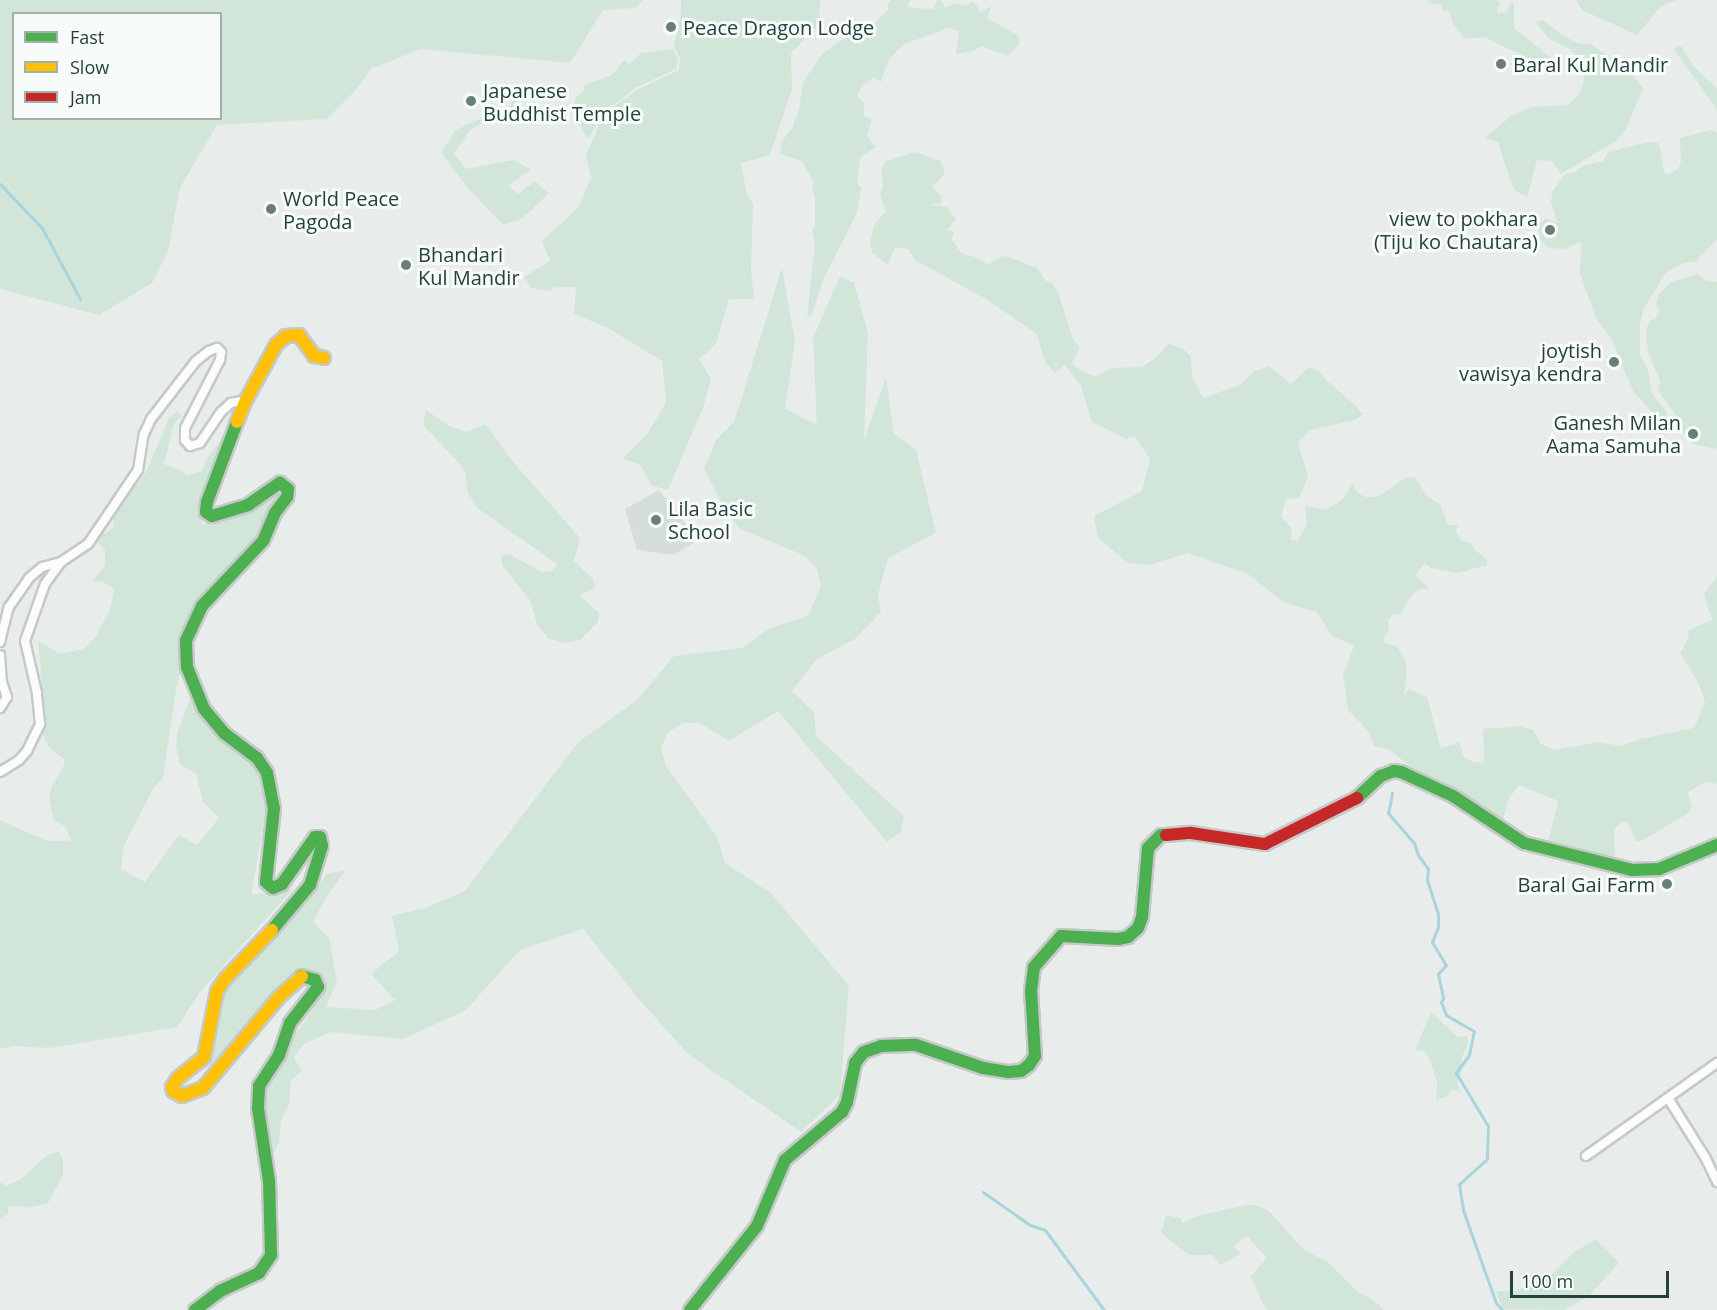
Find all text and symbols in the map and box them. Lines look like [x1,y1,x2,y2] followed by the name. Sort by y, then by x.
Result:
[12,12,222,120] legend
[683,15,874,39] place label: Peace Dragon Lodge
[664,20,678,34] marker: Peace Dragon Lodge
[70,25,104,49] text: Fast
[1513,52,1668,76] place label: Baral Kul Mandir
[70,55,109,79] text: Slow
[1494,57,1508,71] marker: Baral Kul Mandir
[483,78,641,125] place label: Japanese Buddhist Temple
[70,85,102,109] text: Jam
[464,94,478,108] marker: Japanese Buddhist Temple
[283,186,399,233] place label: World Peace Pagoda
[264,202,278,216] marker: World Peace Pagoda
[1374,207,1538,254] place label: view to pokhara (Tiju ko Chautara)
[1543,223,1557,237] marker: view to pokhara (Tiju ko Chautara)
[418,242,520,289] place label: Bhandari Kul Mandir
[399,258,413,272] marker: Bhandari Kul Mandir
[1459,338,1602,385] place label: joytish vawisya kendra
[1607,355,1621,369] marker: joytish vawisya kendra
[1546,410,1681,457] place label: Ganesh Milan Aama Samuha
[1686,427,1700,441] marker: Ganesh Milan Aama Samuha
[668,496,753,543] place label: Lila Basic School
[649,513,663,527] marker: Lila Basic School
[1517,872,1655,896] place label: Baral Gai Farm
[1660,877,1674,891] marker: Baral Gai Farm
[1513,1259,1672,1297] scale bar
[1521,1269,1573,1293] text: 100 m

